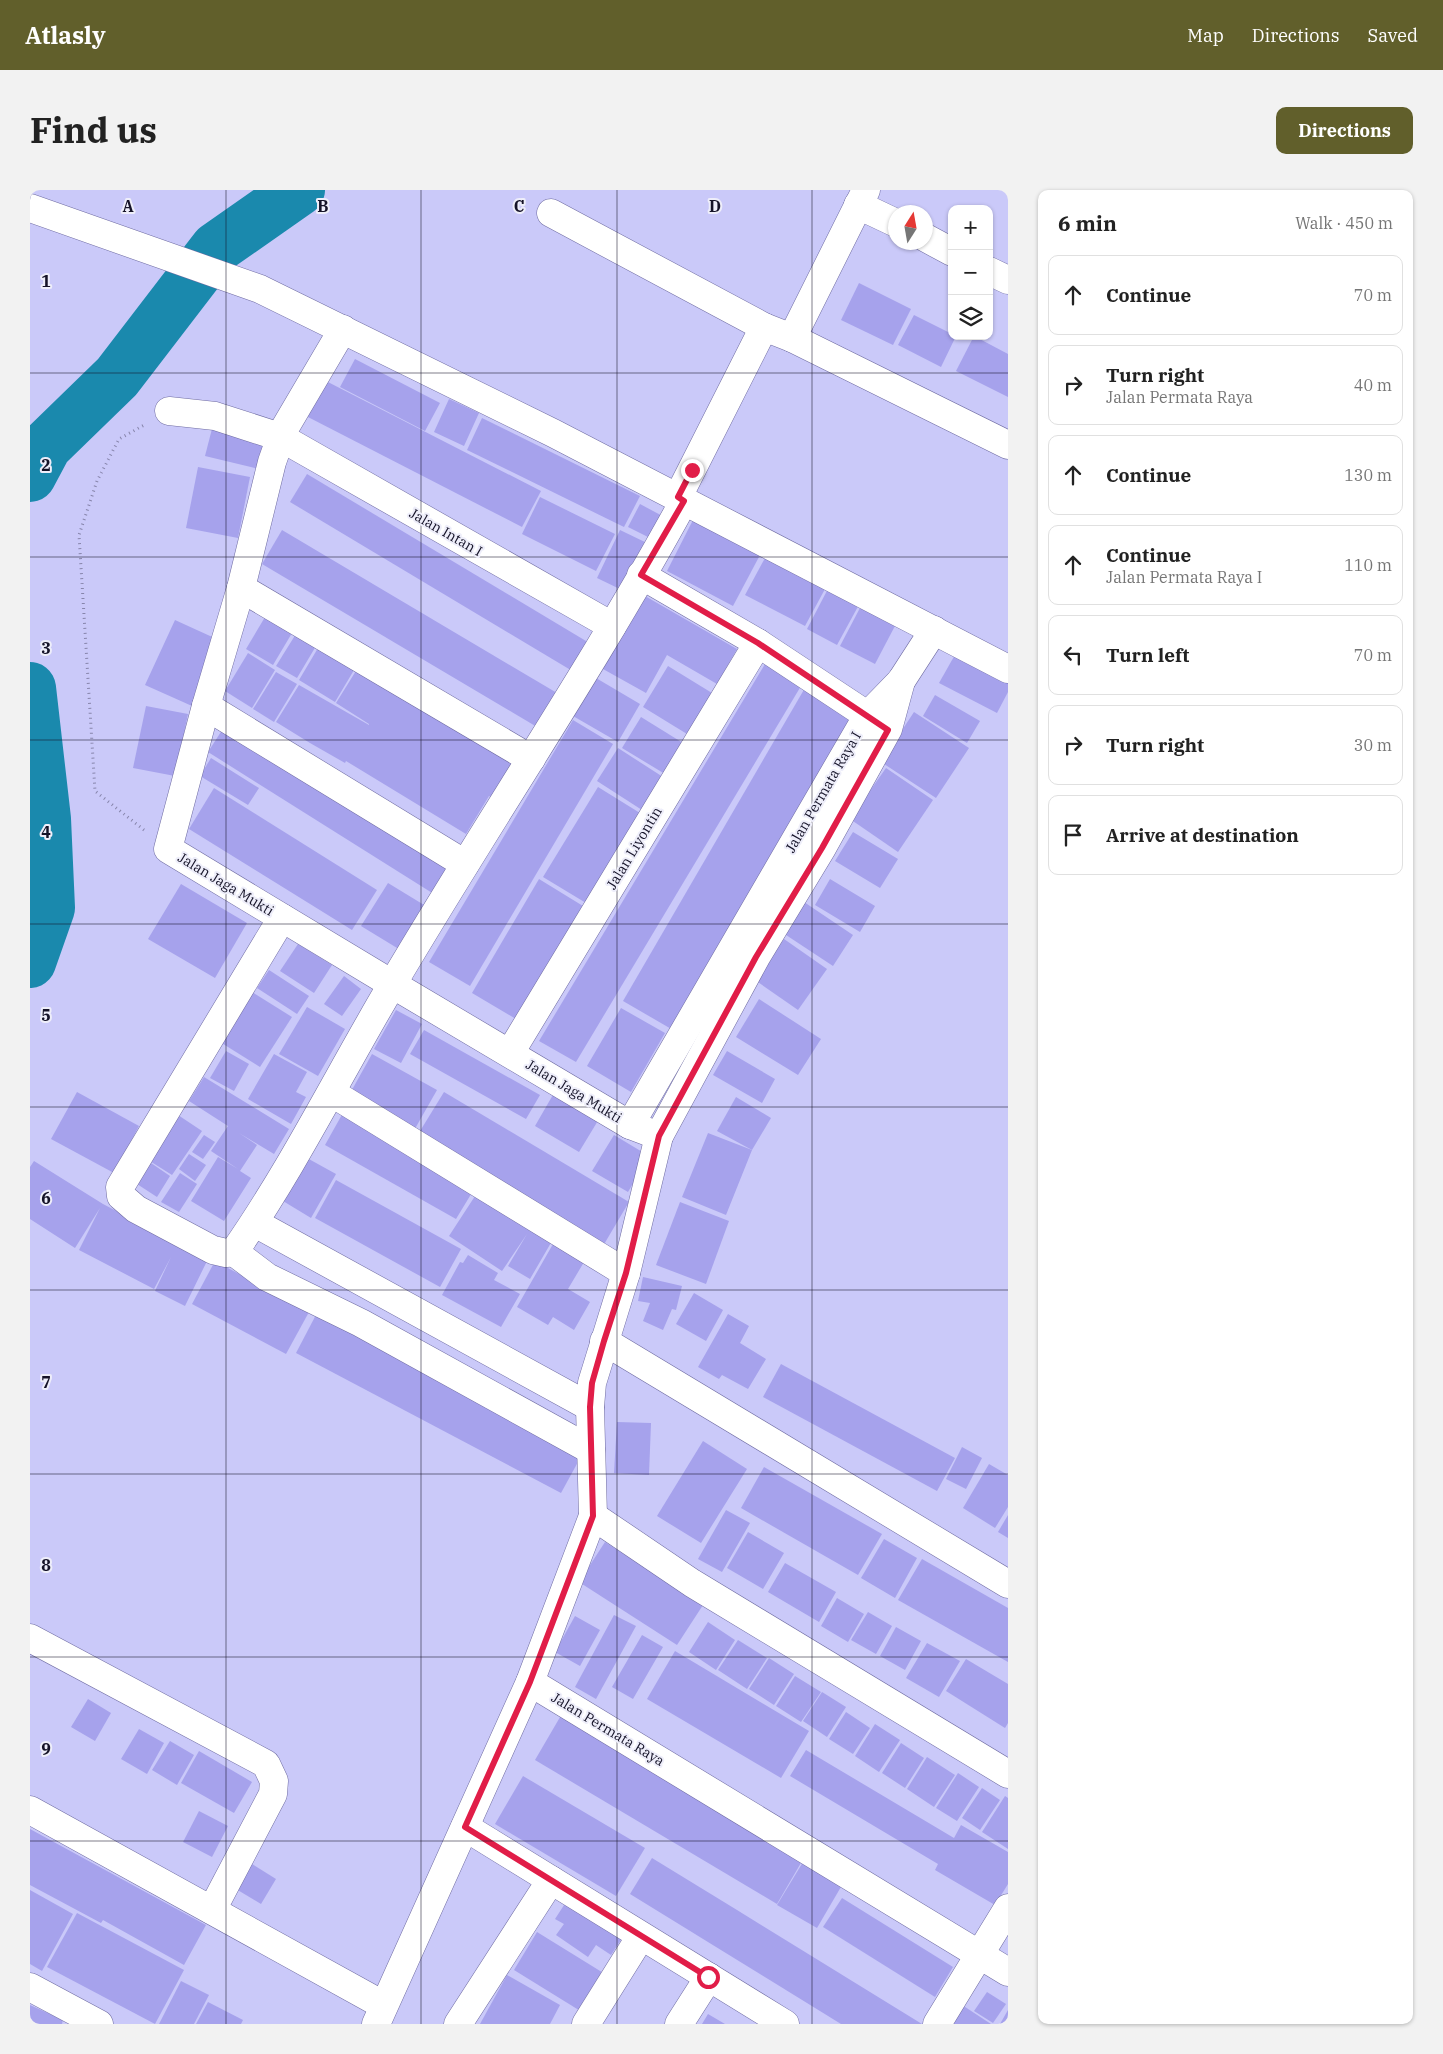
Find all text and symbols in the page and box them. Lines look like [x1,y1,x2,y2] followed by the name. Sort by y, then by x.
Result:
[25,19,106,51] text: Atlasly
[1187,24,1224,47] text: Map
[1252,24,1340,47] text: Directions
[1368,24,1418,47] text: Saved
[30,107,157,153] text: Find us
[1276,107,1413,154] button: Directions
[122,196,134,216] text: A
[317,196,329,216] text: B
[514,196,524,216] text: C
[709,196,721,216] text: D
[888,205,933,250] north arrow
[948,205,993,340] map controls
[948,205,993,250] button: +
[1058,209,1117,237] text: 6 min
[1295,213,1393,233] text: Walk · 450 m
[948,250,993,295] button: −
[41,271,51,291] text: 1
[1059,281,1087,309] icon: ahead
[1106,283,1191,307] text: Continue
[1354,285,1392,305] text: 70 m
[948,295,993,340] button: layers
[1106,363,1204,387] text: Turn right
[1059,371,1087,399] icon: right
[1354,375,1392,395] text: 40 m
[1106,387,1253,407] text: Jalan Permata Raya
[41,455,51,475] text: 2
[681,459,704,482] route end
[1059,461,1087,489] icon: ahead
[1106,463,1191,487] text: Continue
[1344,465,1392,485] text: 130 m
[406,504,486,560] street label: Jalan Intan I
[1106,543,1191,567] text: Continue
[1059,551,1087,579] icon: ahead
[1344,555,1392,575] text: 110 m
[1106,567,1262,587] text: Jalan Permata Raya I
[41,638,51,658] text: 3
[1059,641,1087,669] icon: left
[1106,643,1189,667] text: Turn left
[1354,645,1392,665] text: 70 m
[781,728,865,856] street label: Jalan Permata Raya I
[1059,731,1087,759] icon: right
[1106,733,1204,757] text: Turn right
[1354,735,1392,755] text: 30 m
[602,803,666,893] street label: Jalan Liyontin
[1059,821,1087,849] icon: arrive
[41,822,51,842] text: 4
[1106,823,1299,847] text: Arrive at destination
[175,848,277,920] street label: Jalan Jaga Mukti
[41,1005,51,1025] text: 5
[523,1055,625,1127] street label: Jalan Jaga Mukti
[41,1188,51,1208] text: 6
[41,1372,51,1392] text: 7
[41,1555,51,1575] text: 8
[548,1688,668,1770] street label: Jalan Permata Raya
[41,1739,51,1759] text: 9
[697,1966,720,1989] route start

